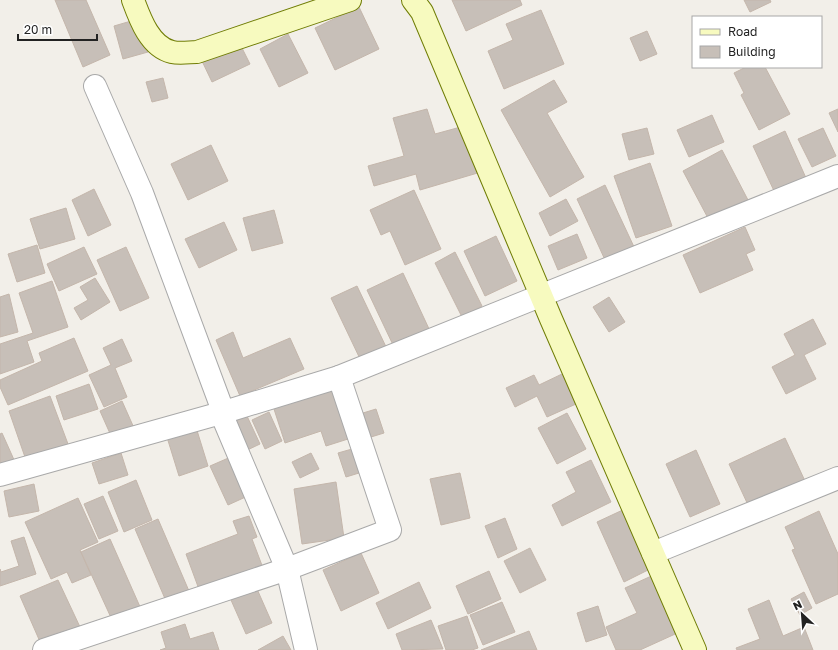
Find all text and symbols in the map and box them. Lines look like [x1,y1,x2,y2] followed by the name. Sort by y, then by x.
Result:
[18,16,97,42] scale bar
[692,16,822,68] legend
[24,22,52,37] text: 20 m
[728,24,757,39] text: Road
[728,44,776,59] text: Building
[782,594,822,634] north arrow
[791,597,804,612] text: N

